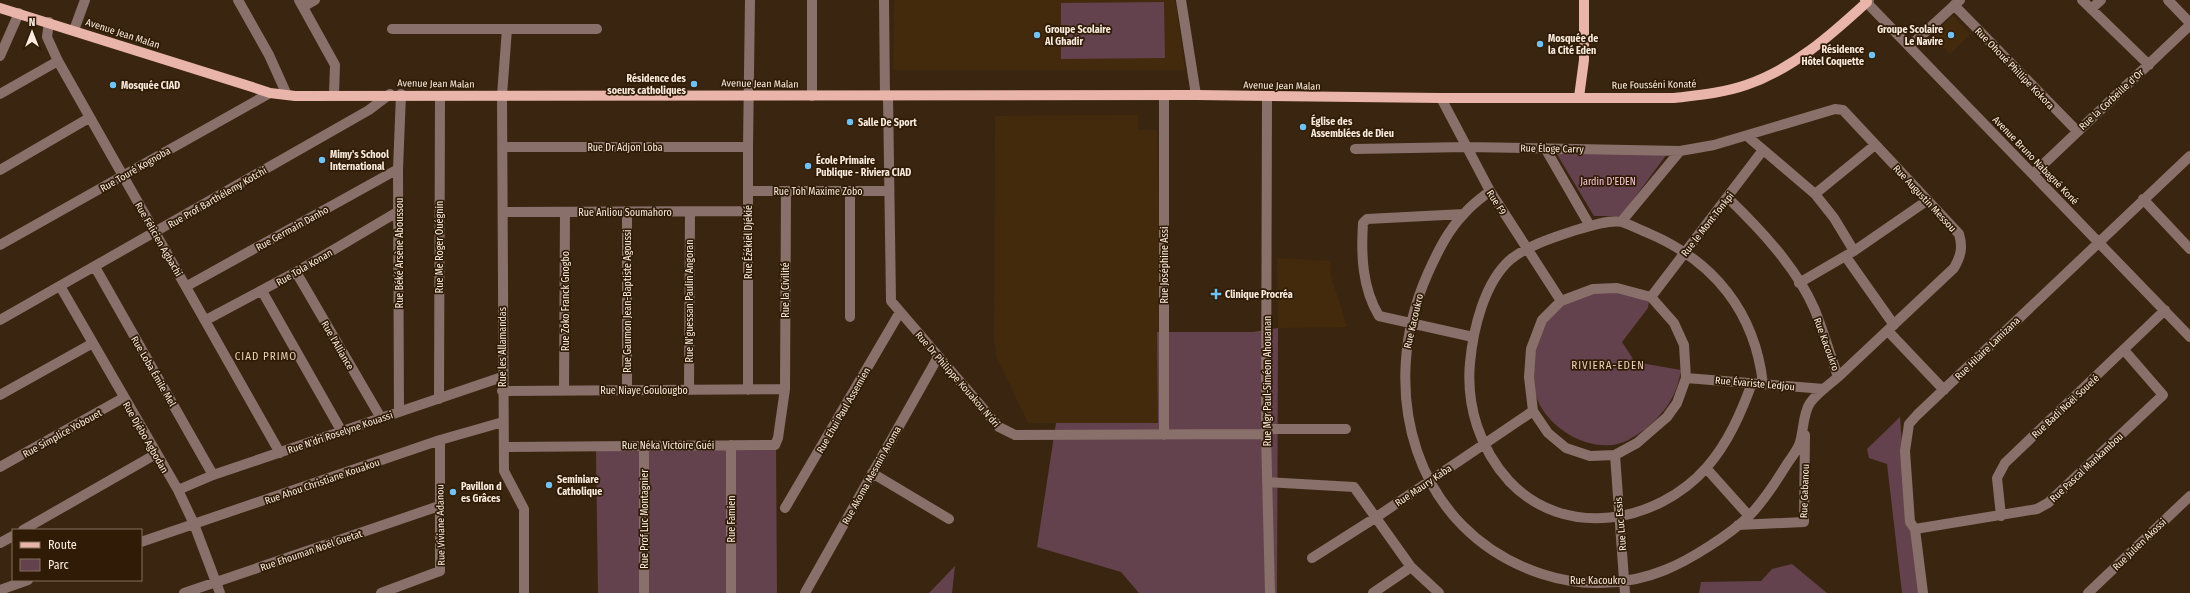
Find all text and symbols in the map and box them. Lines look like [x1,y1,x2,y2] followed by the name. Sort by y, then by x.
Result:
[12,12,52,52] north arrow
[29,16,35,29] text: N
[84,16,161,52] street label: Avenue Jean Malan
[1044,24,1111,48] place label: Groupe Scolaire Al Ghadir
[1877,24,1943,48] place label: Groupe Scolaire Le Navire
[1972,25,2056,112] street label: Rue Ohoué Phillipe Kokora
[1032,30,1042,40] marker: Groupe Scolaire Al Ghadir
[1946,30,1956,40] marker: Groupe Scolaire Le Navire
[1548,32,1598,57] place label: Mosquée de la Cité Eden
[1535,39,1545,49] marker: Mosquée de la Cité Eden
[1801,43,1864,68] place label: Résidence Hôtel Coquette
[1867,50,1877,60] marker: Résidence Hôtel Coquette
[2077,66,2147,133] street label: Rue la Corbeille d'Or
[607,72,687,97] place label: Résidence des soeurs catholiques
[397,77,475,91] street label: Avenue Jean Malan
[721,77,799,91] street label: Avenue Jean Malan
[1612,78,1696,92] street label: Rue Fousséni Konaté
[121,79,180,92] place label: Mosquée CIAD
[689,79,699,89] marker: Résidence des soeurs catholiques
[1243,79,1321,93] street label: Avenue Jean Malan
[108,80,118,90] marker: Mosquée CIAD
[1310,114,1394,140] place label: Église des Assemblées de Dieu
[1990,114,2081,207] street label: Avenue Bruno Nabagné Koné
[845,117,855,127] marker: Salle De Sport
[858,117,917,129] place label: Salle De Sport
[1298,122,1308,132] marker: Église des Assemblées de Dieu
[1520,140,1584,156] street label: Rue Éloge Carry
[587,142,663,154] street label: Rue Dr Adjon Loba
[98,145,173,195] street label: Rue Touré Kognoba
[330,149,389,173] place label: Mimy's School International
[816,153,911,179] place label: École Primaire Publique - Riviera CIAD
[317,155,327,165] marker: Mimy's School International
[803,161,813,171] marker: École Primaire Publique - Riviera CIAD
[1890,163,1958,235] street label: Rue Augustin Messou
[166,165,269,231] street label: Rue Prof Barthélemy Kotchi
[1580,176,1636,188] park label: Jardin D'EDEN
[773,186,863,198] street label: Rue Toh Maxime Zobo
[1484,188,1509,217] street label: Rue F9
[1679,190,1737,259] street label: Rue le Mont Tonkpi
[394,198,406,308] street label: Rue Béké Arsène Aboussou
[132,200,184,279] street label: Rue Félicien Agbachi
[434,201,446,293] street label: Rue Me Roger Ouégnin
[254,204,331,254] street label: Rue Germain Danho
[741,205,755,279] street label: Rue Ézékiel Djékié
[578,207,672,219] street label: Rue Anliou Soumahoro
[1159,226,1171,304] street label: Rue Joséphine Assi
[622,229,634,373] street label: Rue Gaumon Jean-Baptiste Agoussi
[684,239,696,363] street label: Rue N'guessan Paulin Angoran
[274,247,335,289] street label: Rue Tola Konan
[560,251,572,351] street label: Rue Zoko Franck Gnogbo
[780,262,792,318] street label: Rue la Civilité
[1210,288,1222,300] marker: Clinique Procréa
[1225,288,1293,301] place label: Clinique Procréa
[1402,293,1426,350] street label: Rue Kacoukro
[497,307,509,387] street label: Rue les Allamandas
[1953,315,2023,383] street label: Rue Hilaire Lamizana
[1262,316,1274,446] street label: Rue Mgr Paul-Siméon Ahouanan
[1811,316,1841,373] street label: Rue Kacoukro
[318,319,356,372] street label: Rue l'Alliance
[912,329,1002,430] street label: Rue Dr Philippe Kouakou N'dri
[128,333,180,409] street label: Rue Loba Émile Mel
[235,350,297,363] district label: CIAD PRIMO
[1571,359,1645,372] district label: RIVIERA-EDEN
[814,366,873,455] street label: Rue Ehui Paul Assemien
[2030,372,2102,441] street label: Rue Badi Noël Souelé
[1715,373,1795,393] street label: Rue Évariste Ledjou
[600,385,688,397] street label: Rue Niaye Goulougbo
[120,400,170,475] street label: Rue Djébo Agbodan
[21,407,105,461] street label: Rue Simplice Yobouet
[286,409,394,457] street label: Rue N'dri Roselyne Kouassi
[840,424,904,527] street label: Rue Akoma Mesmin Anoma
[2048,431,2126,505] street label: Rue Pascal Mankambou
[622,440,714,452] street label: Rue Néka Victoire Guéi
[263,457,381,507] street label: Rue Ahou Christiane Kouakou
[1393,462,1454,509] street label: Rue Maury Kaba
[1798,464,1812,518] street label: Rue Gabanou
[639,469,651,569] street label: Rue Prof Luc Montagnier
[557,474,602,498] place label: Seminiare Catholique
[544,480,554,490] marker: Seminiare Catholique
[461,481,502,505] place label: Pavillon d es Grâces
[434,484,448,566] street label: Rue Viviane Adanou
[448,487,458,497] marker: Pavillon d es Grâces
[726,495,738,543] street label: Rue Famien
[1613,497,1629,551] street label: Rue Luc Essis
[2110,516,2169,573] street label: Rue Julien Akossi
[259,528,365,574] street label: Rue Ehouman Noël Guetat
[12,529,142,581] legend
[48,538,77,552] text: Route
[48,558,69,572] text: Parc
[1570,575,1626,587] street label: Rue Kacoukro

